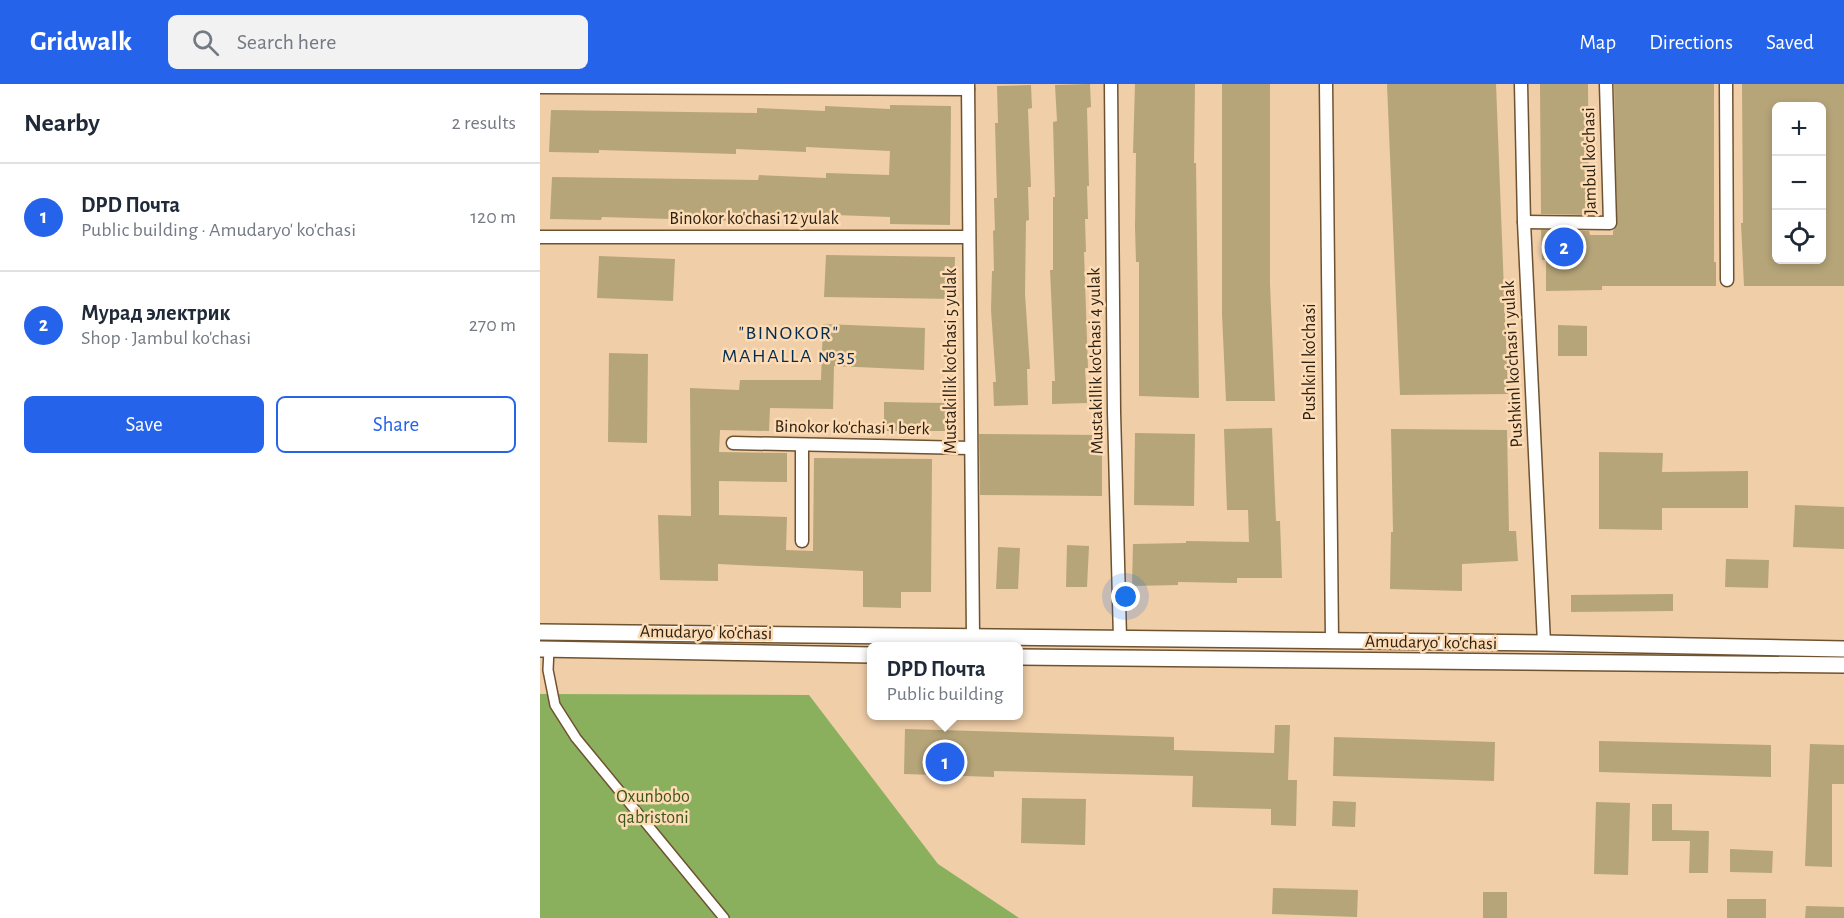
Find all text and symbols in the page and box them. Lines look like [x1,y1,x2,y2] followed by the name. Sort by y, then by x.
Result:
[168,15,588,69] search box
[189,26,222,59] icon: search
[30,28,132,56] text: Gridwalk
[237,31,336,53] text: Search here
[1580,32,1616,53] text: Map
[1649,32,1733,53] text: Directions
[1766,32,1814,53] text: Saved
[1772,102,1826,264] map controls
[1772,102,1826,156] button: +
[1580,107,1600,215] street label: Jambul ko'chasi
[24,110,100,136] text: Nearby
[452,113,516,133] text: 2 results
[1772,156,1826,210] button: −
[81,194,180,216] text: DPD Почта
[40,207,47,227] text: 1
[470,207,516,227] text: 120 m
[669,210,839,228] street label: Binokor ko'chasi 12 yulak
[1772,210,1826,264] button: locate
[81,220,356,240] text: Public building · Amudaryo' ko'chasi
[1544,224,1584,270] pin: 2
[942,267,960,454] street label: Mustakillik ko'chasi 5 yulak
[1085,267,1107,455] street label: Mustakillik ko'chasi 4 yulak
[1500,279,1526,448] street label: Pushkinl ko'chasi 1 yulak
[81,302,230,324] text: Мурад электрик
[1301,303,1319,421] street label: Pushkinl ko'chasi
[39,315,48,335] text: 2
[469,315,516,335] text: 270 m
[722,323,856,366] district label: "BINOKOR" MAHALLA №35
[81,328,251,348] text: Shop · Jambul ko'chasi
[24,396,264,453] button: Save
[276,396,516,453] button: Share
[774,418,930,438] street label: Binokor ko'chasi 1 berk
[1111,582,1140,611] your location
[640,623,772,643] street label: Amudaryo' ko'chasi
[1365,633,1497,653] street label: Amudaryo' ko'chasi
[867,642,1023,720] popup
[887,658,986,680] text: DPD Почта
[887,684,1003,704] text: Public building
[926,740,964,784] pin: 1
[616,788,690,827] park label: Oxunbobo qabristoni

